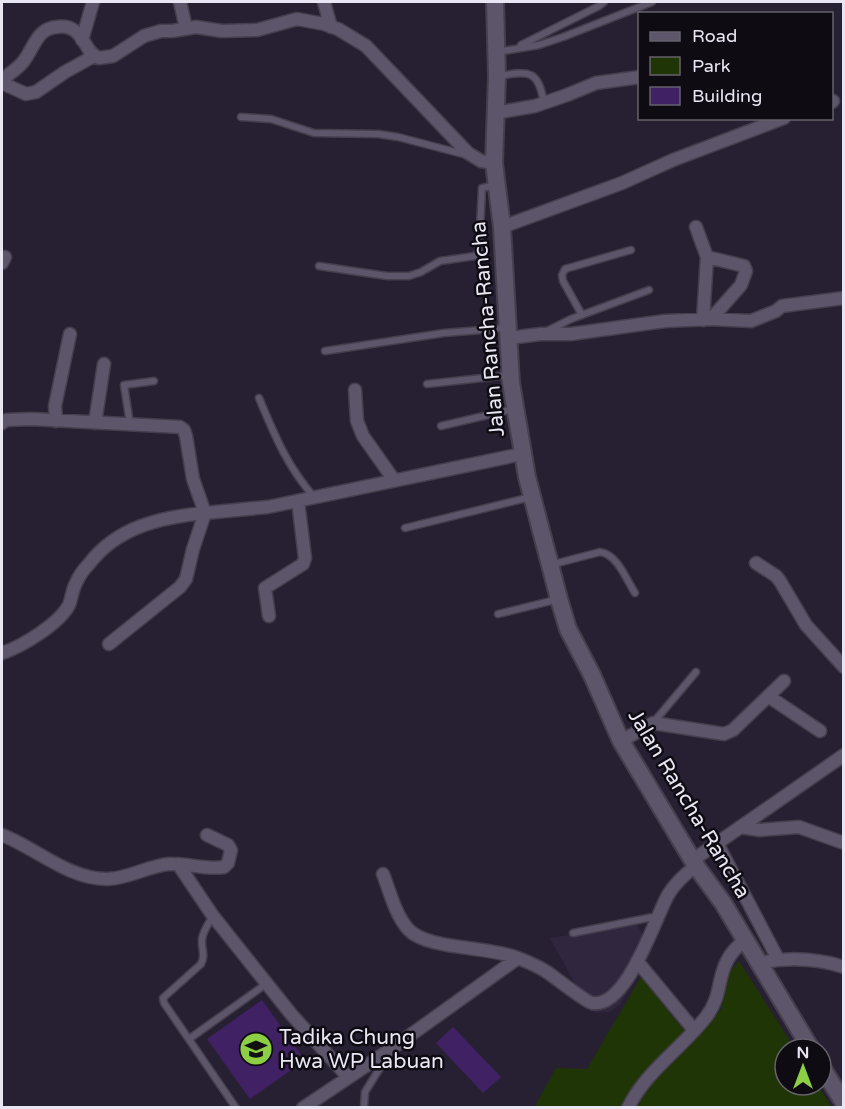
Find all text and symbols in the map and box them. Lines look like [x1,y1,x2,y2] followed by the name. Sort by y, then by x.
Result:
[638,12,833,120] legend
[692,25,737,47] text: Road
[692,55,731,77] text: Park
[692,85,762,107] text: Building
[466,220,510,438] street label: Jalan Rancha-Rancha
[623,705,755,903] street label: Jalan Rancha-Rancha
[279,1025,444,1074] place label: Tadika Chung Hwa WP Labuan
[238,1031,274,1067] school or university icon: Tadika Chung Hwa WP Labuan
[773,1037,833,1097] north arrow
[797,1043,809,1063] text: N

